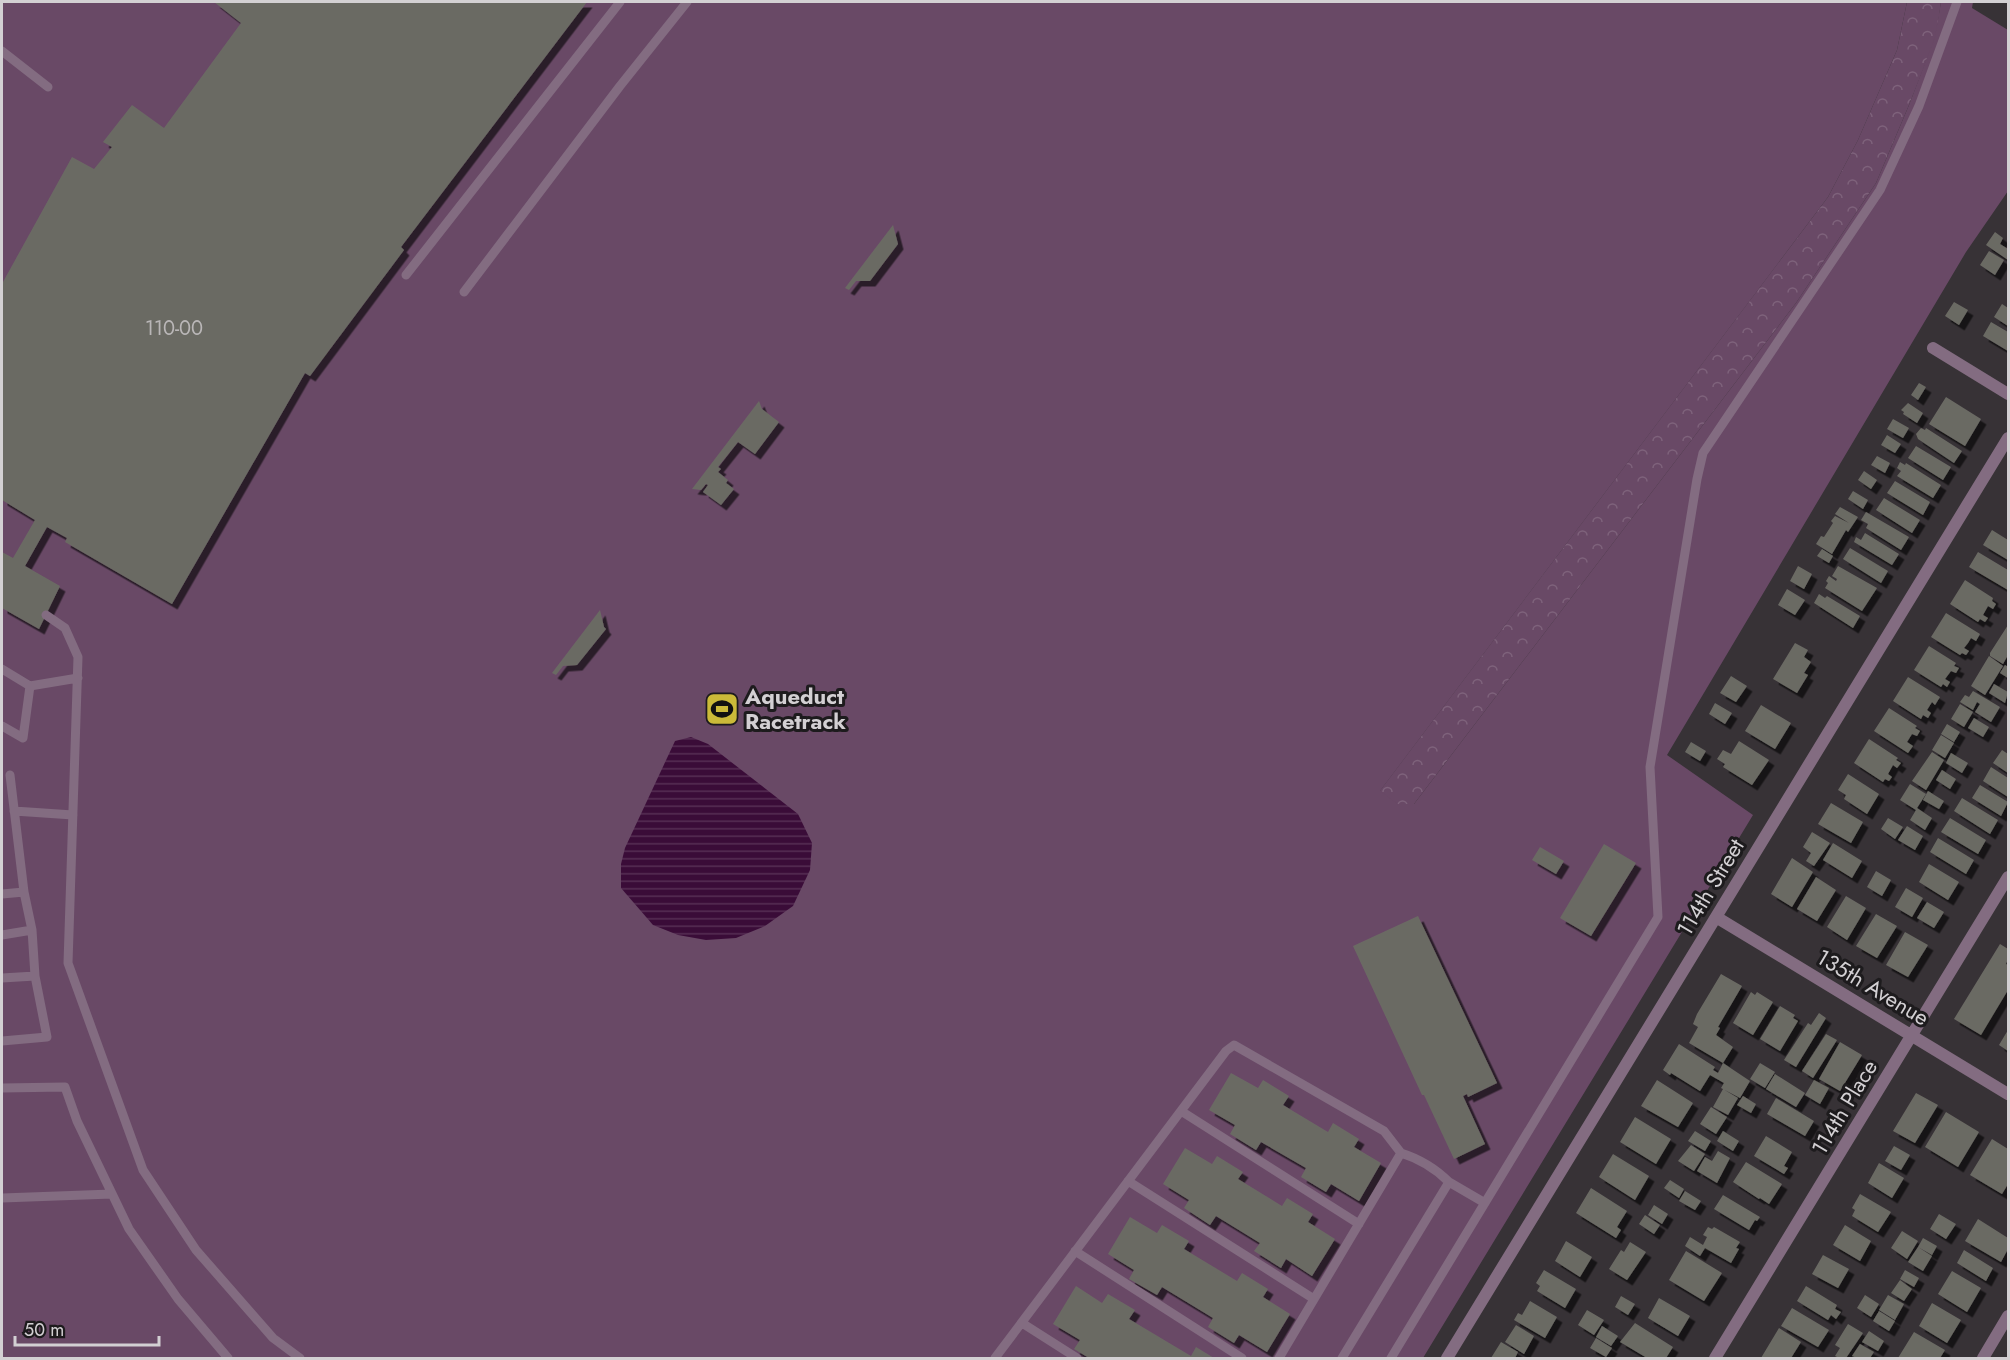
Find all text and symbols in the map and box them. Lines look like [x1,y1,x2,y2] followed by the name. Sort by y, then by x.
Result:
[145,314,203,343] house number: 110-00
[744,680,846,737] place label: Aqueduct Racetrack
[704,691,740,727] sports icon: Aqueduct Racetrack
[1668,832,1752,942] street label: 114th Street
[1811,941,1935,1033] street label: 135th Avenue
[1803,1053,1885,1161] street label: 114th Place
[15,1309,159,1347] scale bar
[24,1317,64,1343] text: 50 m

